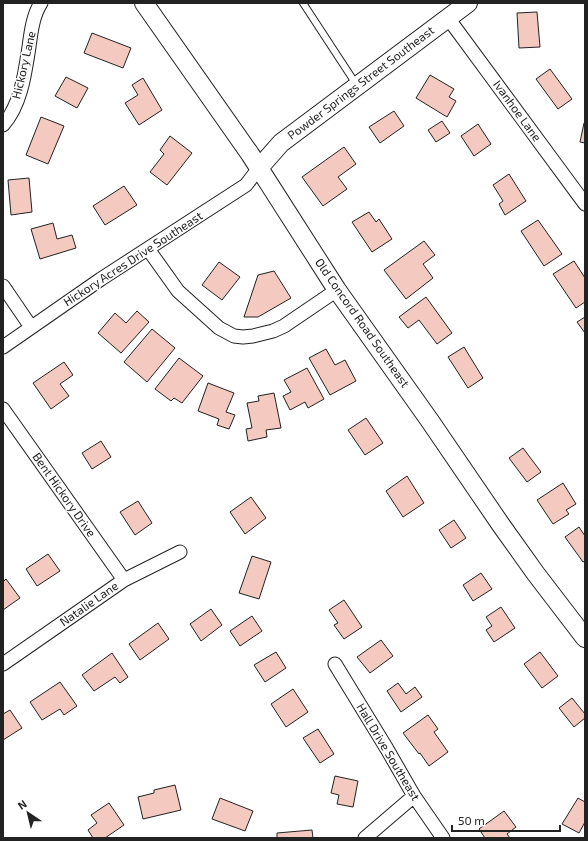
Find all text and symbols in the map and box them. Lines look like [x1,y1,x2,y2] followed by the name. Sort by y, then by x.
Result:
[284,22,437,142] street label: Powder Springs Street Southeast
[8,29,38,100] street label: Hickory Lane
[491,77,545,144] street label: Ivanhoe Lane
[60,208,205,308] street label: Hickory Acres Drive Southeast
[313,255,413,390] street label: Old Concord Road Southeast
[30,450,99,539] street label: Bent Hickory Drive
[57,578,120,628] street label: Natalie Lane
[354,700,424,803] street label: Hall Drive Southeast
[8,793,48,833] north arrow
[15,797,29,812] text: N
[452,807,560,833] scale bar
[458,813,485,827] text: 50 m

